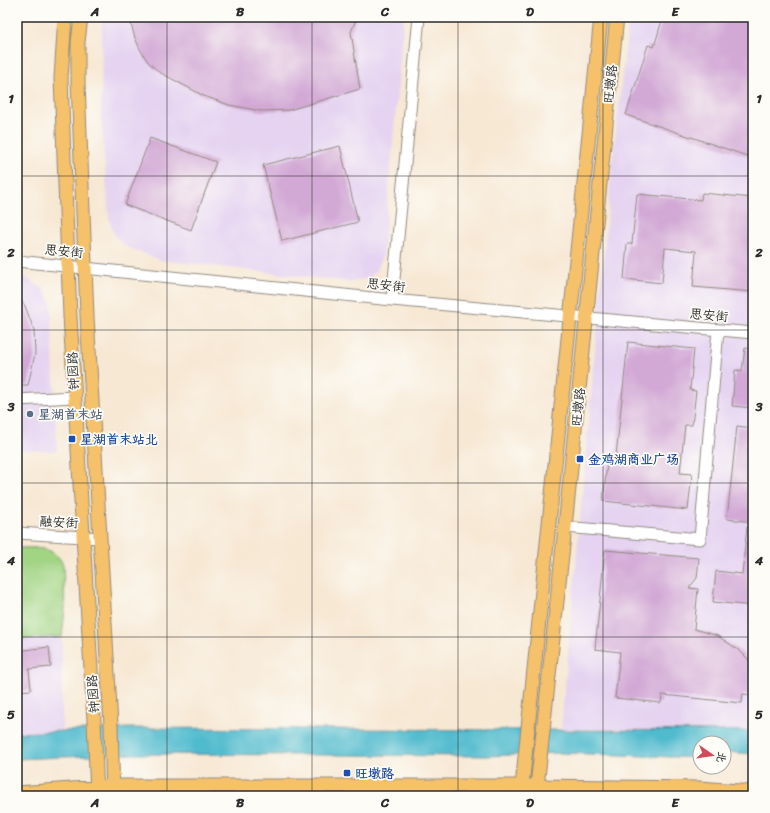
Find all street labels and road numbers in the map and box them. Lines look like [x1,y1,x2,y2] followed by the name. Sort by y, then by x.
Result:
[597,63,623,105] street label: 旺墩路
[44,238,84,264] street label: 思安街
[365,272,407,298] street label: 思安街
[689,302,729,328] street label: 思安街
[60,351,86,391] street label: 钟园路
[565,386,591,428] street label: 旺墩路
[39,509,79,535] street label: 融安街
[80,674,106,714] street label: 钟园路

